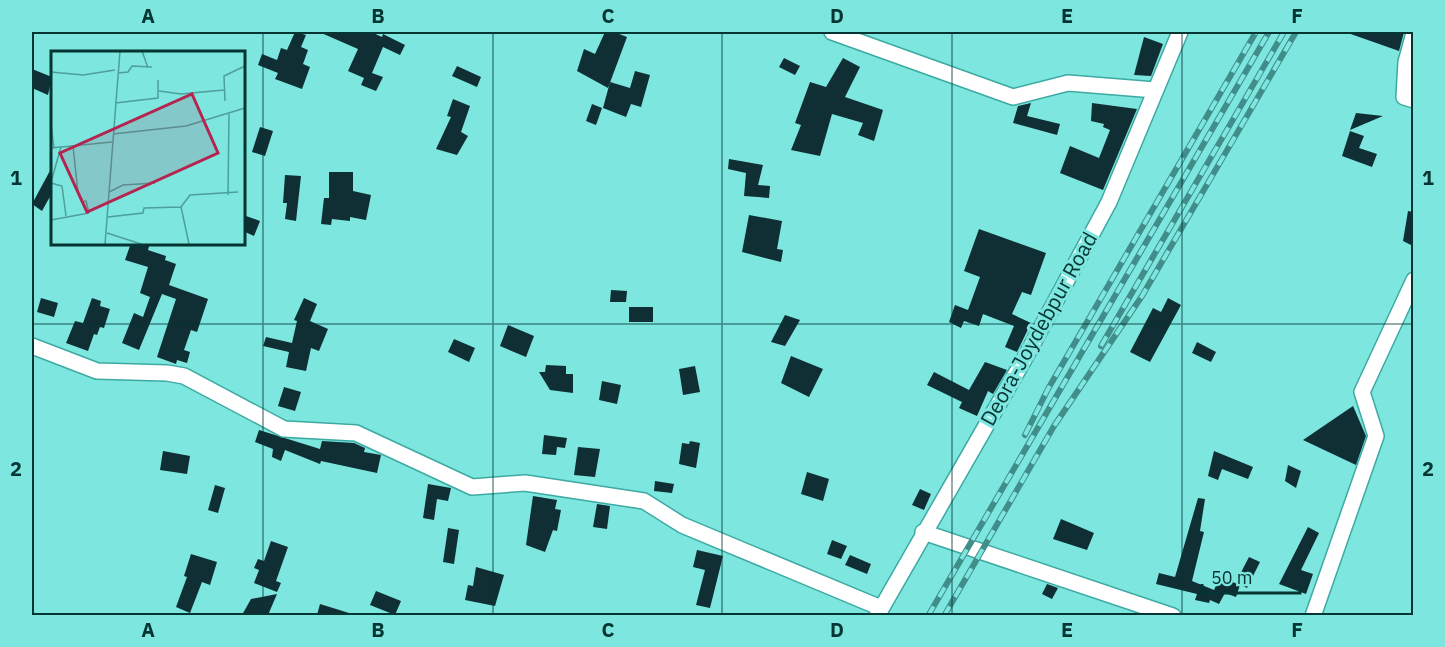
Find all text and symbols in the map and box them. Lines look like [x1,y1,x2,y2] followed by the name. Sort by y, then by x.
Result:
[141,2,155,29] text: A
[371,2,385,29] text: B
[601,2,615,29] text: C
[830,2,844,29] text: D
[1061,2,1073,29] text: E
[1291,2,1303,29] text: F
[51,51,244,244] inset map
[10,164,22,191] text: 1
[1422,164,1434,191] text: 1
[973,227,1103,430] street label: Deora-Joydebpur Road
[10,455,22,482] text: 2
[1422,455,1434,482] text: 2
[1202,557,1300,595] scale bar
[1211,566,1253,589] text: 50 m
[141,616,155,643] text: A
[371,616,385,643] text: B
[601,616,615,643] text: C
[830,616,844,643] text: D
[1061,616,1073,643] text: E
[1291,616,1303,643] text: F

